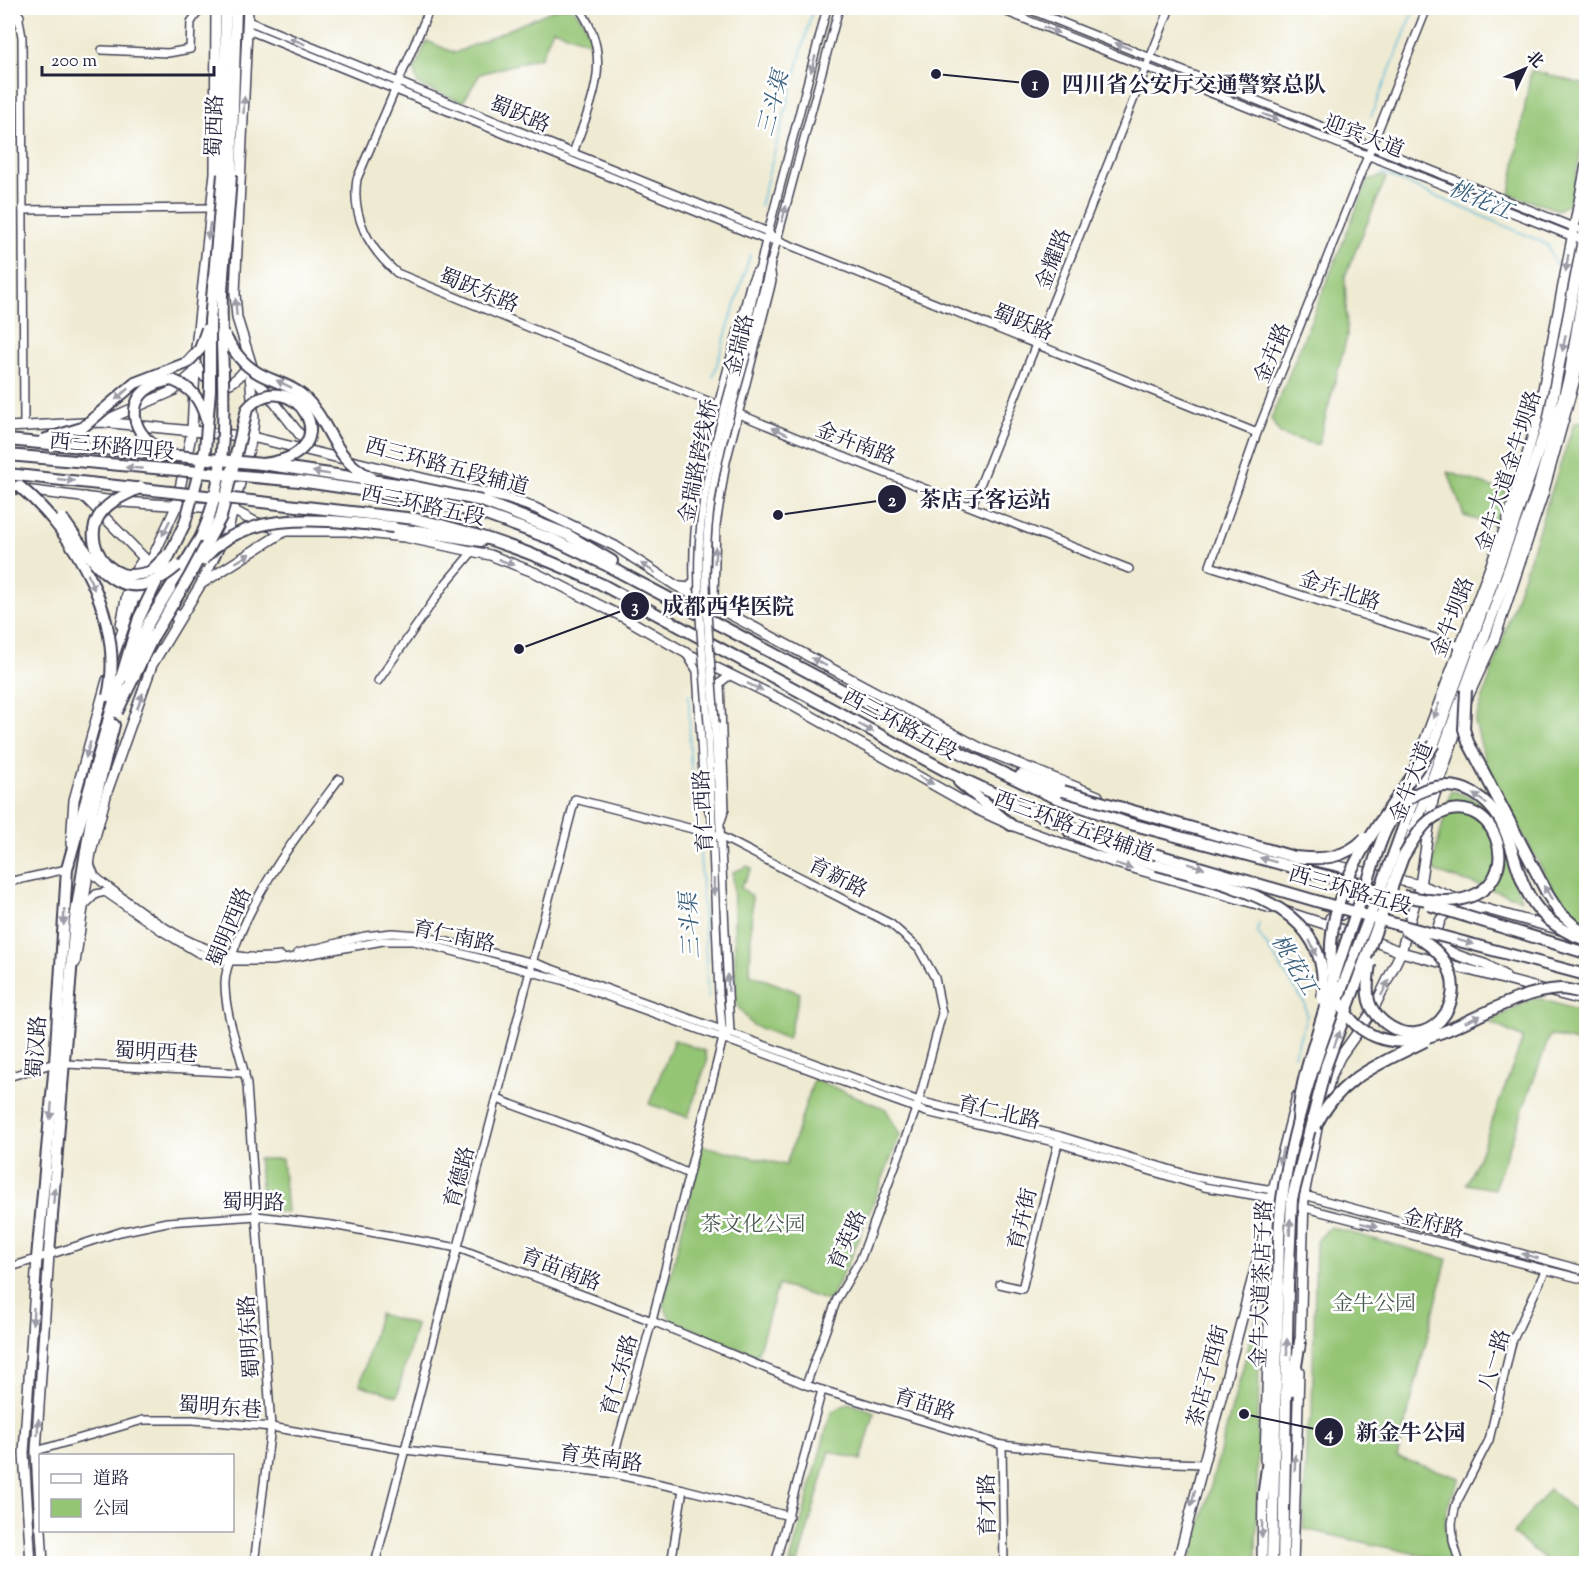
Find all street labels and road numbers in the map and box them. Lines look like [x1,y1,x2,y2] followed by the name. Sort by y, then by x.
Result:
[484,90,554,142] street label: 蜀跃路
[200,94,232,158] street label: 蜀西路
[1319,109,1408,167] street label: 迎宾大道
[1030,225,1080,295] street label: 金耀路
[434,262,523,321] street label: 蜀跃东路
[987,298,1057,350] street label: 蜀跃路
[719,311,763,380] street label: 金瑞路
[1248,319,1300,389] street label: 金卉路
[1470,387,1550,556] street label: 金牛大道金牛坝路
[673,397,727,526] street label: 金瑞路跨线桥
[811,416,900,474] street label: 金卉南路
[48,428,176,468] street label: 西三环路四段
[361,432,532,504] street label: 西三环路五段辅道
[358,479,487,535] street label: 西三环路五段
[1295,565,1384,619] street label: 金卉北路
[1425,573,1483,662] street label: 金牛坝路
[836,683,962,769] street label: 西三环路五段
[1384,738,1442,827] street label: 金牛大道
[688,768,722,854] street label: 育仁西路
[989,785,1157,871] street label: 西三环路五段辅道
[802,851,872,906] street label: 育新路
[1285,860,1414,924] street label: 西三环路五段
[201,883,260,972] street label: 蜀明西路
[409,915,498,961] street label: 育仁南路
[21,1015,55,1080] street label: 蜀汉路
[113,1037,199,1071] street label: 蜀明西巷
[954,1090,1043,1138] street label: 育仁北路
[438,1143,484,1212] street label: 育德路
[1002,1185,1046,1254] street label: 育卉街
[221,1188,285,1220] street label: 蜀明路
[1245,1200,1281,1369] street label: 金牛大道茶店子路
[1398,1203,1467,1247] street label: 金府路
[822,1206,875,1276] street label: 育英路
[516,1242,605,1300] street label: 育苗南路
[233,1294,269,1380] street label: 蜀明东路
[1181,1322,1237,1431] street label: 茶店子西街
[1472,1326,1519,1395] street label: 八一路
[595,1331,647,1420] street label: 育仁东路
[890,1382,959,1429] street label: 育苗路
[177,1391,263,1427] street label: 蜀明东巷
[557,1439,644,1481] street label: 育英南路
[973,1473,1005,1537] street label: 育才路

